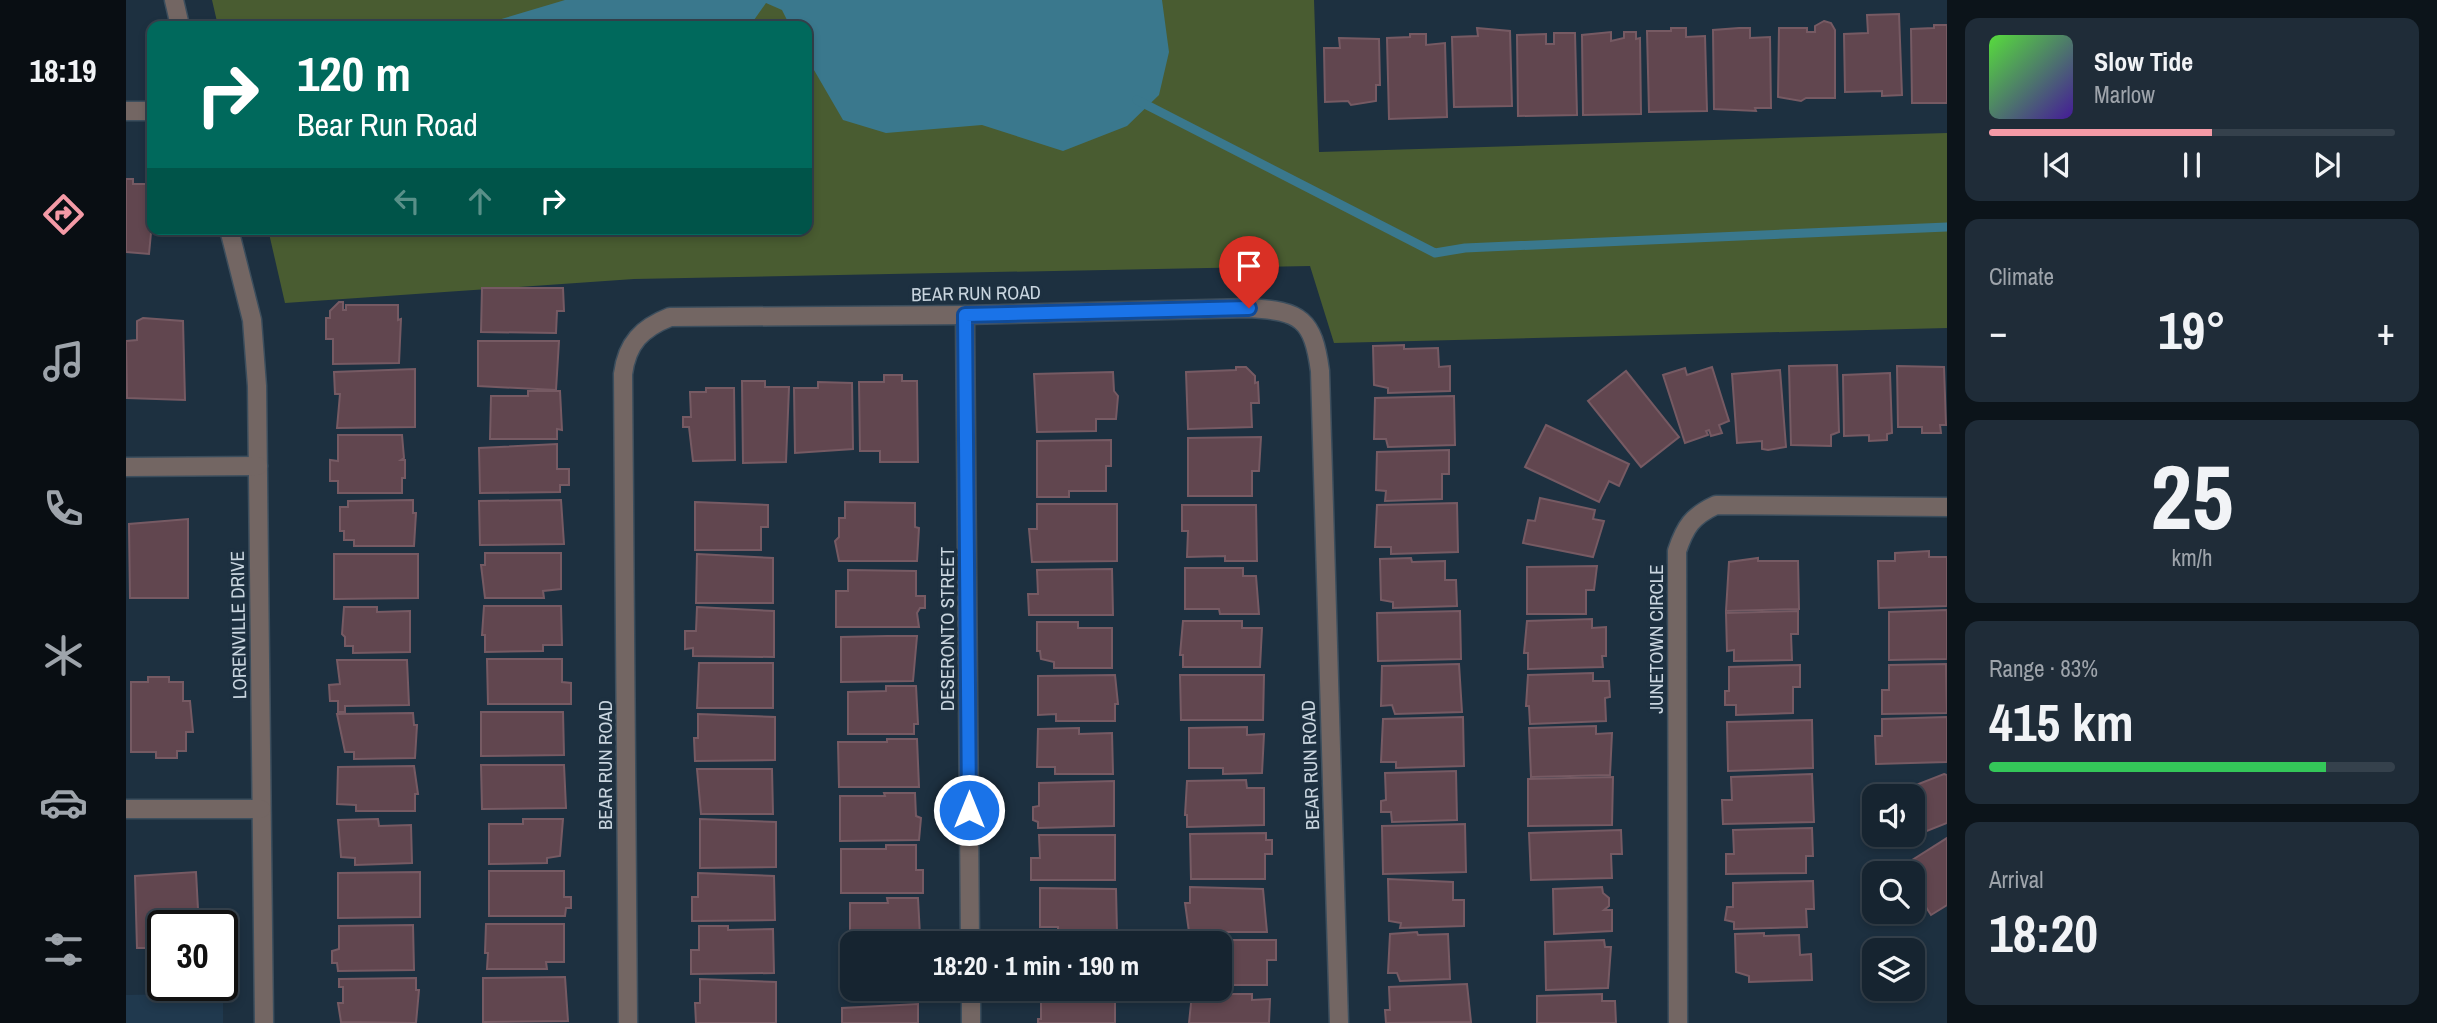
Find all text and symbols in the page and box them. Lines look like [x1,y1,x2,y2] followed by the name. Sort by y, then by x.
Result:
[297,40,411,106] text: 120 m
[2094,44,2193,79] text: Slow Tide
[29,49,97,92] text: 18:19
[182,49,273,140] icon: right
[2094,79,2155,110] text: Marlow
[297,103,478,146] text: Bear Run Road
[2038,146,2076,184] icon: previous
[2173,146,2211,184] icon: pause
[2308,146,2346,184] icon: next
[388,182,426,220] icon: left
[461,182,499,220] icon: ahead
[534,182,572,220] icon: right
[39,190,88,239] icon: directions
[1219,236,1279,308] pin
[1230,247,1268,285] icon: arrive
[1989,261,2054,292] text: Climate
[911,279,1041,307] street label: BEAR RUN ROAD
[2158,295,2226,365] text: 19°
[1989,306,2007,357] text: −
[2377,306,2395,357] text: +
[39,337,88,386] icon: music
[2151,435,2234,557] text: 25
[39,484,88,533] icon: phone
[2172,542,2212,573] text: km/h
[934,546,960,711] street label: DESERONTO STREET
[224,551,252,699] street label: LORENVILLE DRIVE
[1643,564,1669,714] street label: JUNETOWN CIRCLE
[39,631,88,680] icon: climate
[1989,653,2098,684] text: Range · 83%
[1989,687,2134,757] text: 415 km
[592,700,618,830] street label: BEAR RUN ROAD
[1295,700,1325,830] street label: BEAR RUN ROAD
[932,773,1006,847] position arrow
[39,778,88,827] icon: car
[1862,784,1925,1001] map controls
[1862,784,1925,847] button: sound
[1862,861,1925,924] button: search
[1989,864,2044,895] text: Arrival
[1989,898,2098,968] text: 18:20
[147,910,238,1001] speed limit sign: 30
[39,925,88,974] icon: filters
[1862,938,1925,1001] button: layers
[933,948,1139,983] text: 18:20 · 1 min · 190 m

